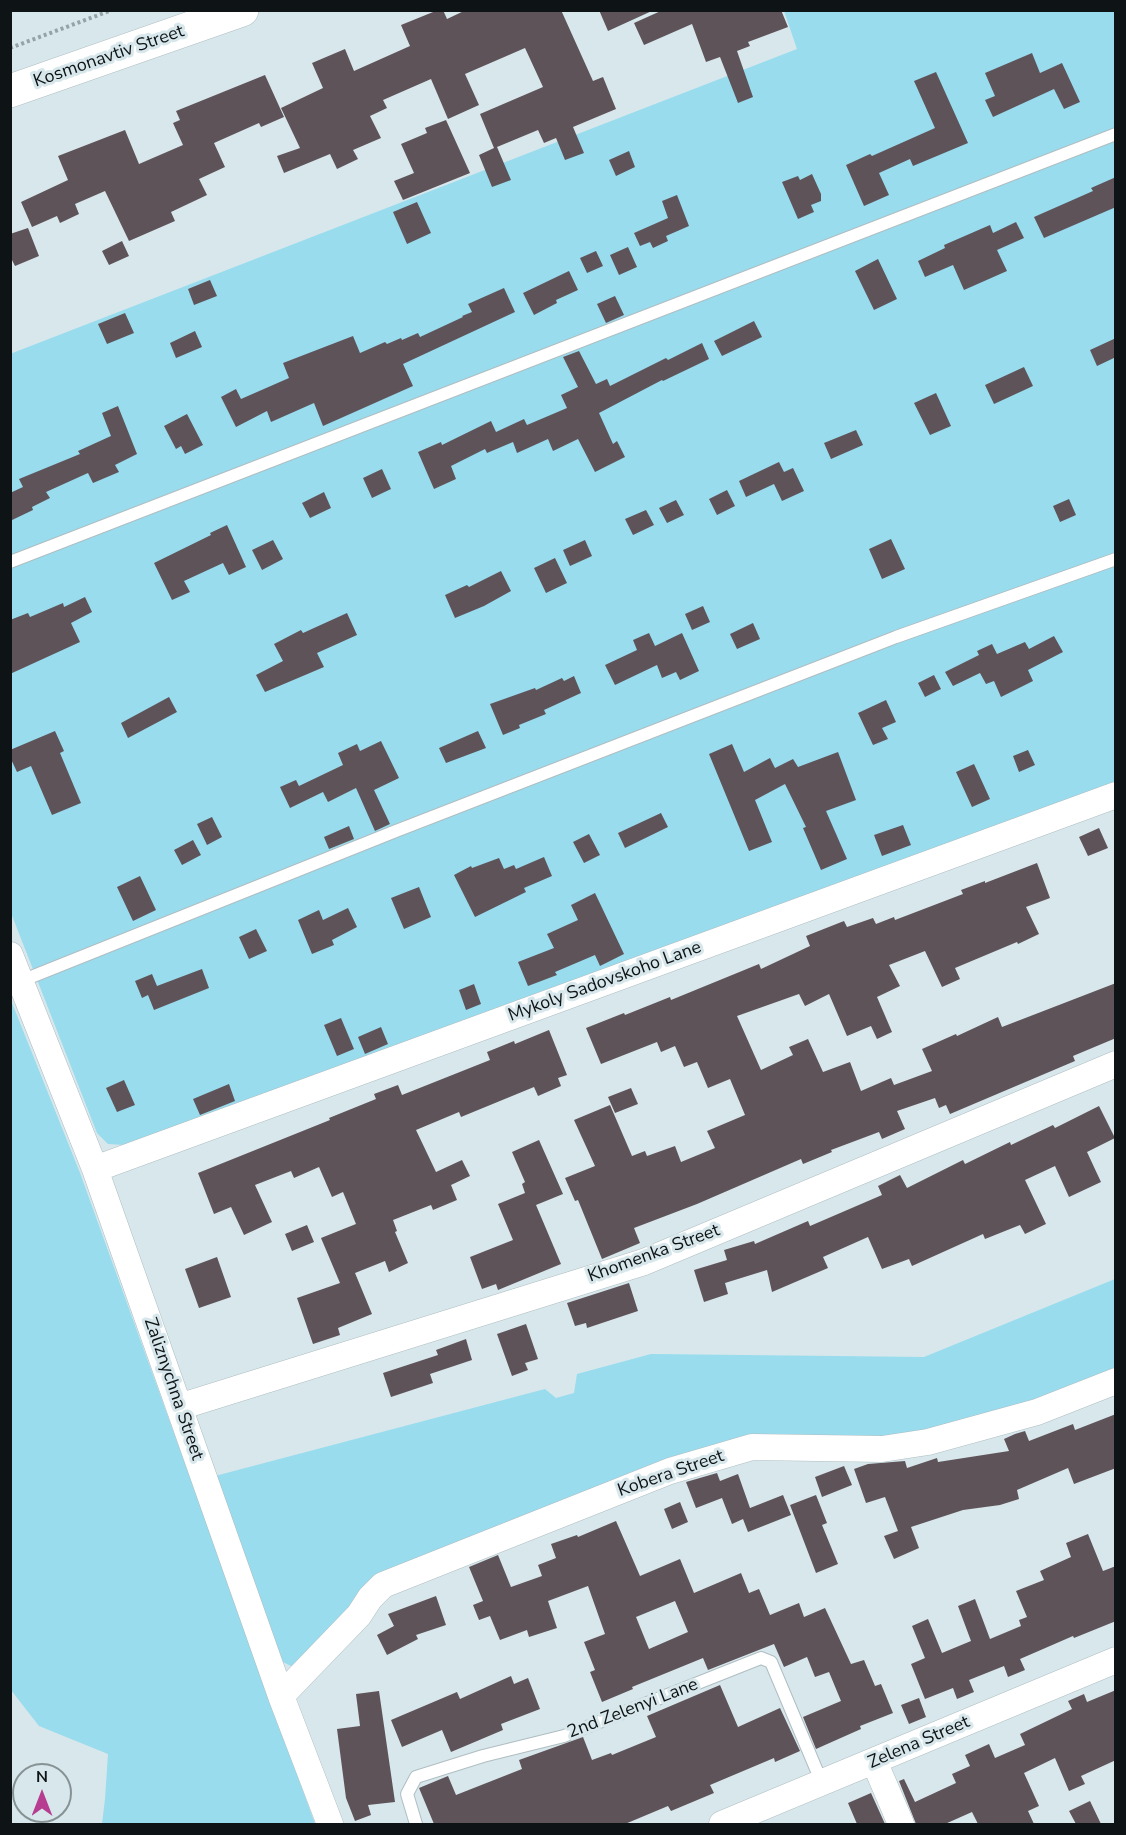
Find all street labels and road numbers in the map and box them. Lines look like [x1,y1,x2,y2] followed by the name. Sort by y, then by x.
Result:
[31,21,187,93] street label: Kosmonavtiv Street
[506,937,704,1027] street label: Mykoly Sadovskoho Lane
[585,1220,723,1288] street label: Khomenka Street
[139,1315,207,1463] street label: Zaliznychna Street
[615,1446,727,1502] street label: Kobera Street
[565,1674,701,1744] street label: 2nd Zelenyi Lane
[865,1712,973,1774] street label: Zelena Street

